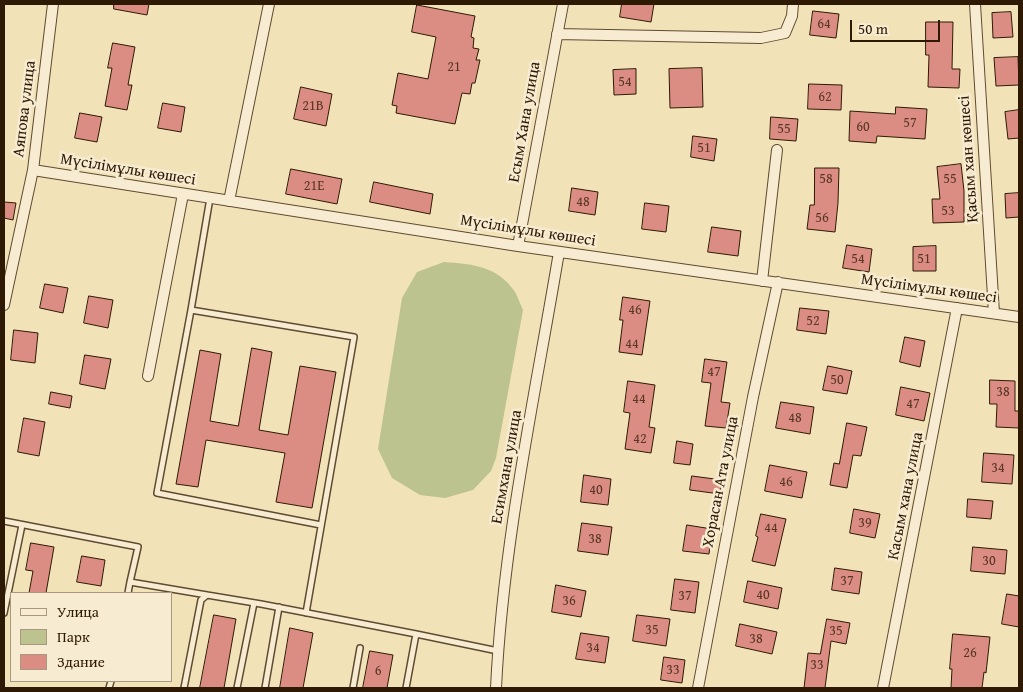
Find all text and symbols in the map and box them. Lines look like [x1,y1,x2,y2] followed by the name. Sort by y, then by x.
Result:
[853,10,943,42] scale bar
[817,16,831,32] house number: 64
[858,18,888,39] text: 50 m
[447,59,461,75] house number: 21
[10,60,40,158] street label: Аяпова улица
[505,60,545,184] street label: Есым Хана улица
[618,74,632,90] house number: 54
[818,89,832,105] house number: 62
[955,95,983,223] street label: Қасым хан көшесі
[302,98,324,114] house number: 21В
[903,115,917,131] house number: 57
[856,119,870,135] house number: 60
[777,121,791,137] house number: 55
[697,140,711,156] house number: 51
[59,150,197,190] street label: Мүсілімұлы көшесі
[819,171,833,187] house number: 58
[943,171,957,187] house number: 55
[304,178,324,194] house number: 21Е
[576,194,590,210] house number: 48
[941,203,955,219] house number: 53
[815,210,829,226] house number: 56
[459,211,597,251] street label: Мүсілімұлы көшесі
[851,251,865,267] house number: 54
[917,251,931,267] house number: 51
[860,270,998,308] street label: Мүсілімұлы көшесі
[628,302,642,318] house number: 46
[806,313,820,329] house number: 52
[625,336,639,352] house number: 44
[707,364,721,380] house number: 47
[830,372,844,388] house number: 50
[996,384,1010,400] house number: 38
[632,391,646,407] house number: 44
[906,396,920,412] house number: 47
[488,408,526,526] street label: Есимхана улица
[788,410,802,426] house number: 48
[699,415,743,549] street label: Хорасан Ата улица
[884,430,928,562] street label: Касым хана улица
[633,431,647,447] house number: 42
[991,460,1005,476] house number: 34
[779,474,793,490] house number: 46
[589,482,603,498] house number: 40
[858,515,872,531] house number: 39
[764,520,778,536] house number: 44
[588,531,602,547] house number: 38
[982,553,996,569] house number: 30
[840,573,854,589] house number: 37
[756,587,770,603] house number: 40
[678,588,692,604] house number: 37
[10,592,172,682] legend
[562,593,576,609] house number: 36
[57,601,99,622] text: Улица
[645,622,659,638] house number: 35
[829,623,843,639] house number: 35
[57,626,90,647] text: Парк
[749,631,763,647] house number: 38
[586,640,600,656] house number: 34
[963,645,977,661] house number: 26
[57,651,105,672] text: Здание
[810,657,824,673] house number: 33
[666,662,680,678] house number: 33
[375,663,381,679] house number: 6

